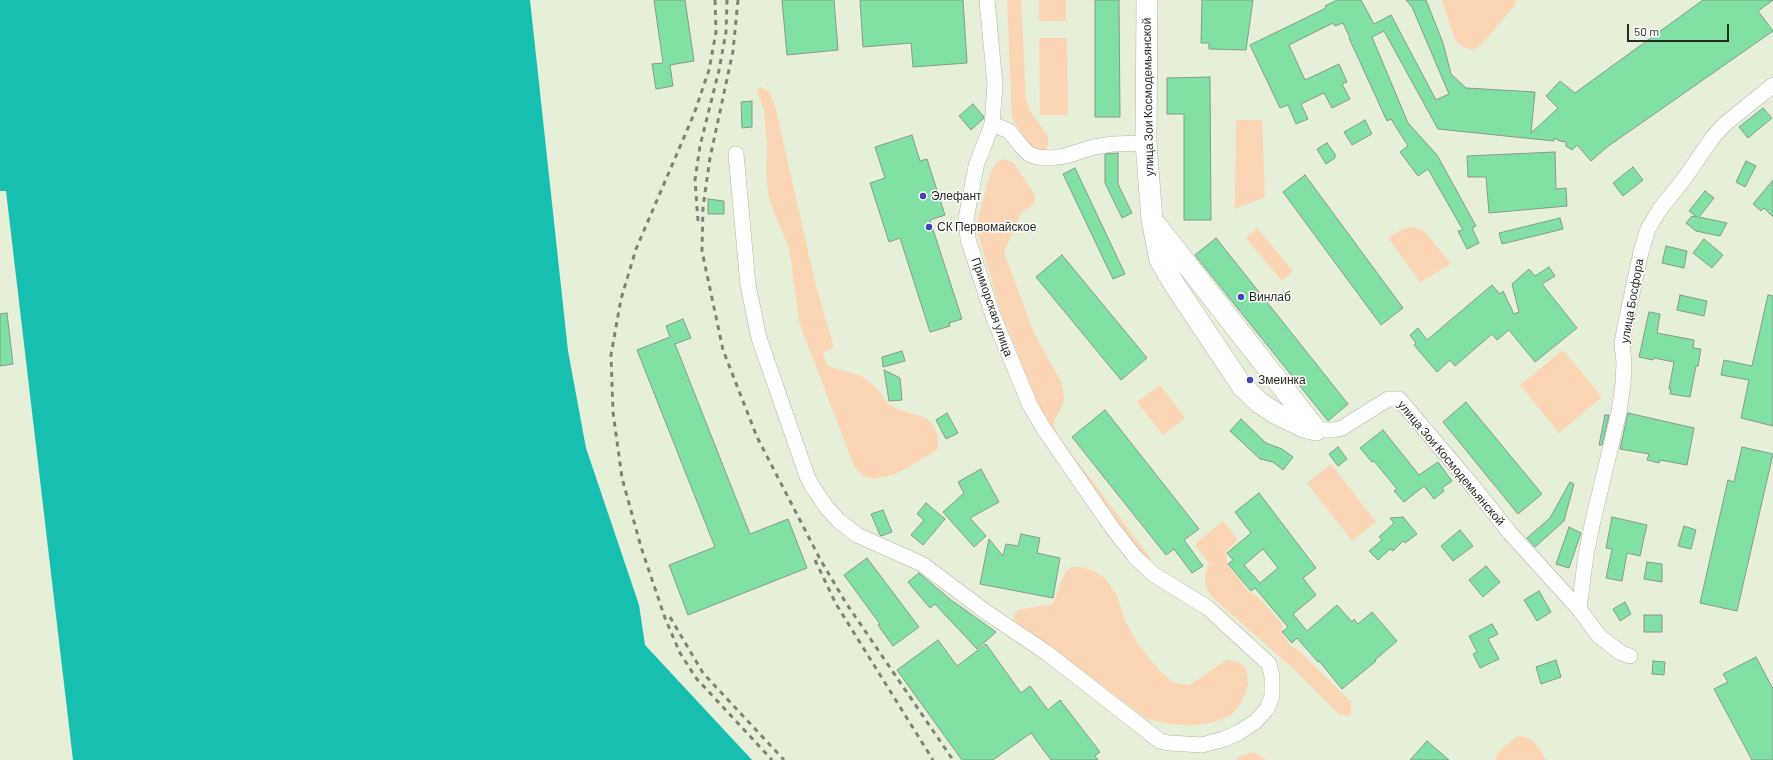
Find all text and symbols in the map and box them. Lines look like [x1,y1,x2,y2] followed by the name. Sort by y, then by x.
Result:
[1629,16,1731,42] scale bar
[1139,17,1157,177] street label: улица Зои Космодемьянской
[1634,24,1659,38] text: 50 m
[931,189,982,203] place label: Элефант
[918,191,928,201] marker: Элефант
[937,220,1036,234] place label: СК Первомайское
[924,222,934,232] marker: СК Первомайское
[968,256,1016,358] street label: Приморская улица
[1617,257,1647,345] street label: улица Босфора
[1249,290,1291,304] place label: Винлаб
[1236,292,1246,302] marker: Винлаб
[1258,373,1306,387] place label: Змеинка
[1245,375,1255,385] marker: Змеинка
[1394,398,1508,528] street label: улица Зои Космодемьянской

